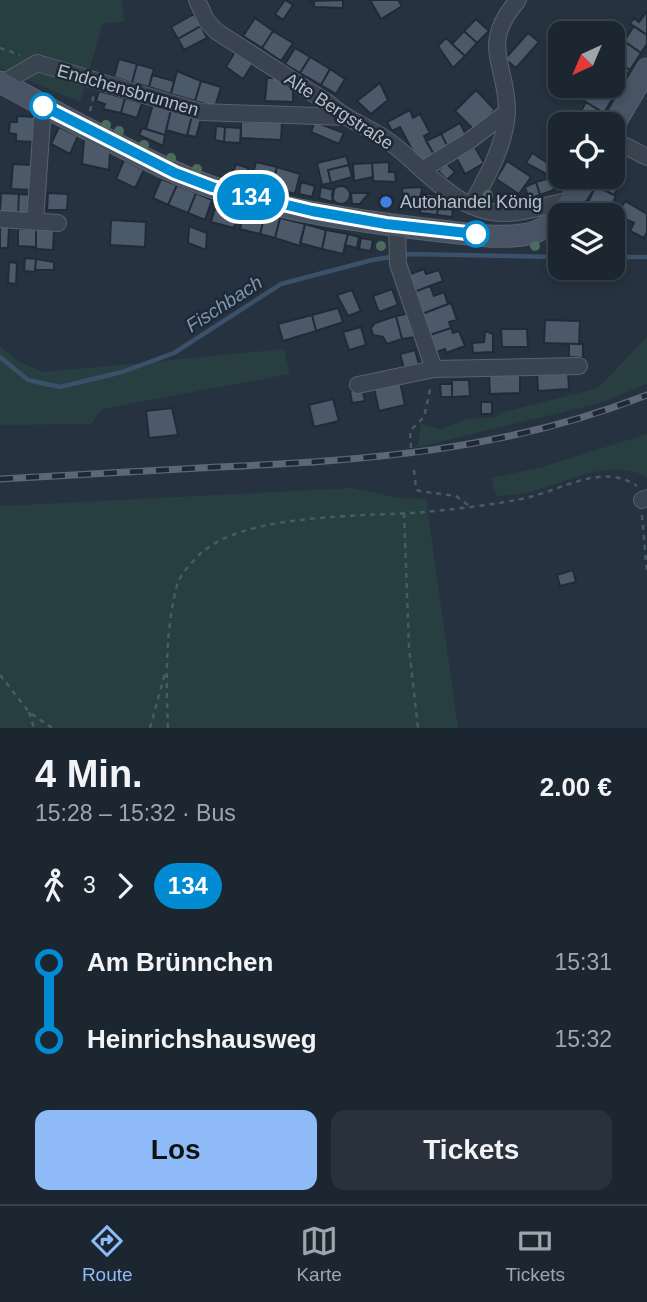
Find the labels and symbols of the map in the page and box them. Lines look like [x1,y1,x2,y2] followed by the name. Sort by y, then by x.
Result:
[548,21,625,98] north arrow
[55,60,201,120] street label: Endchensbrunnen
[281,69,397,153] street label: Alte Bergstraße
[30,93,56,119] unlabelled marker
[211,174,291,220] line badge: 134
[400,192,542,212] place label: Autohandel König
[378,194,394,210] marker: Autohandel König
[463,221,489,247] unlabelled marker
[182,272,266,336] water label: Fischbach

